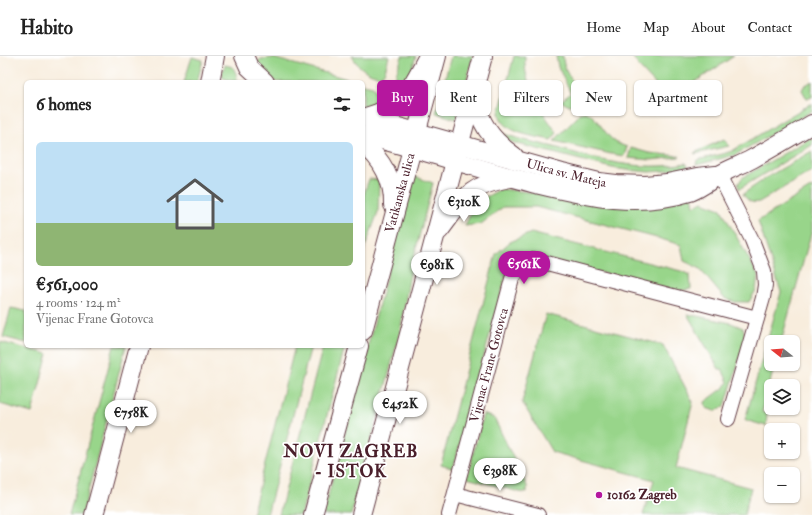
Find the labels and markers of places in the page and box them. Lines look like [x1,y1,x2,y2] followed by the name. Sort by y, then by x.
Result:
[436,189,492,223] pin: €310K
[496,251,552,285] pin: €561K
[409,252,465,286] pin: €981K
[372,391,428,425] pin: €452K
[103,400,159,434] pin: €758K
[472,458,528,492] pin: €398K
[607,487,677,504] place label: 10162 Zagreb
[594,490,604,500] marker: 10162 Zagreb

